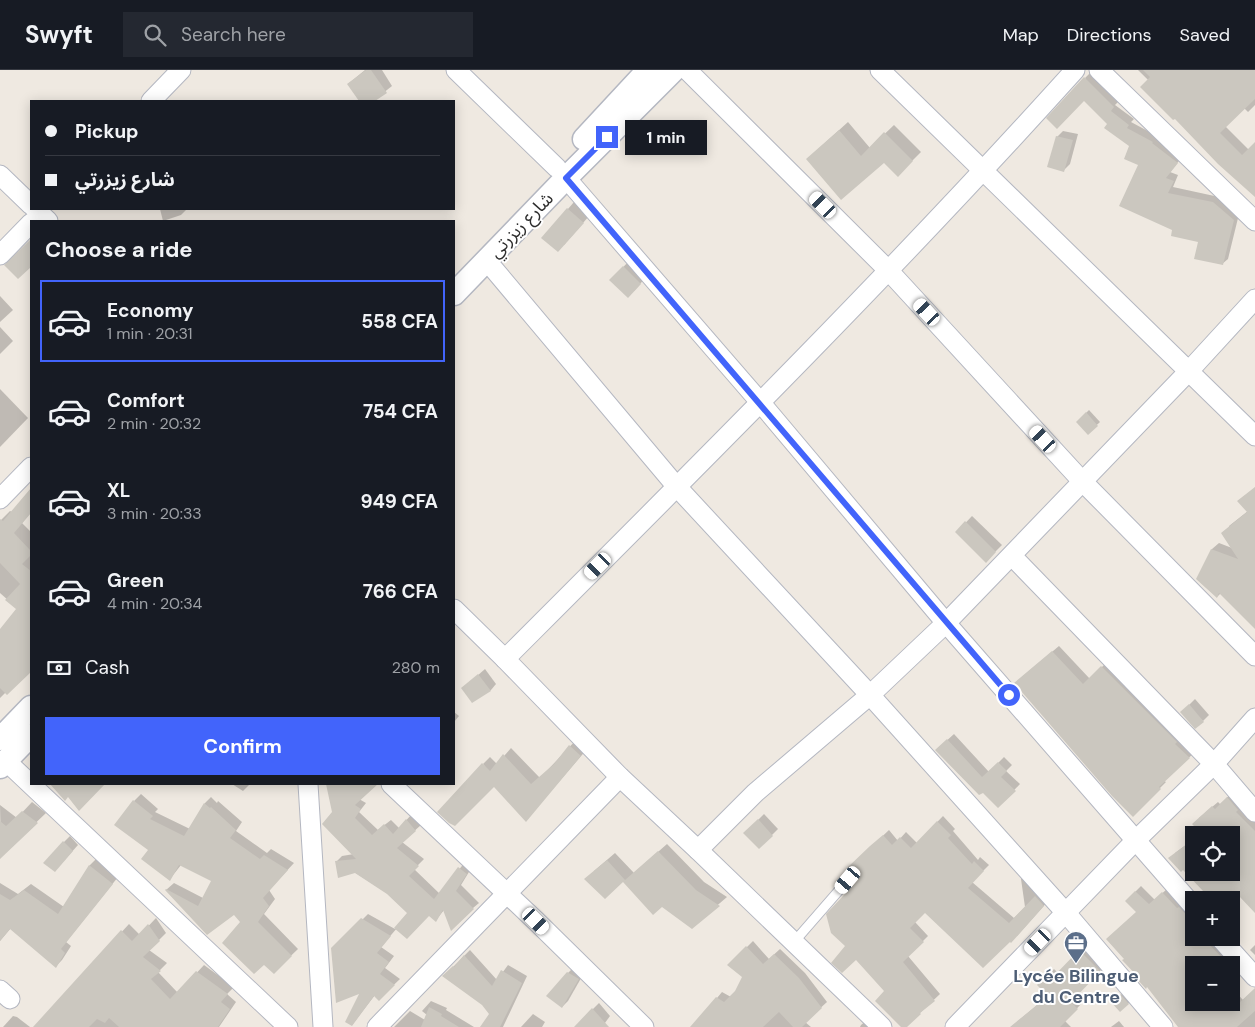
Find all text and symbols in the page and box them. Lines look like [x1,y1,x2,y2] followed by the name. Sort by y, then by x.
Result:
[123,12,473,57] search box
[25,19,93,50] text: Swyft
[141,21,169,49] icon: search
[181,22,286,47] text: Search here
[1003,23,1039,47] text: Map
[1067,23,1152,47] text: Directions
[1180,23,1230,47] text: Saved
[75,119,139,144] text: Pickup
[624,120,707,154] callout: 1 min
[596,126,618,148] route end
[647,127,685,148] text: 1 min
[75,167,175,192] text: شارع زيزرتي
[483,187,560,265] street label: شارع زيزرتي
[807,189,838,221] car
[45,235,193,264] text: Choose a ride
[911,296,942,328] car
[107,298,194,323] text: Economy
[47,299,92,344] icon: car
[361,309,438,334] text: 558 CFA
[107,323,193,344] text: 1 min · 20:31
[107,388,185,413] text: Comfort
[47,389,92,434] icon: car
[363,399,438,424] text: 754 CFA
[107,413,201,434] text: 2 min · 20:32
[1027,423,1058,455] car
[107,478,130,503] text: XL
[47,479,92,524] icon: car
[360,489,438,514] text: 949 CFA
[107,503,202,524] text: 3 min · 20:33
[582,550,613,582] car
[107,568,164,593] text: Green
[47,569,92,614] icon: car
[363,579,438,604] text: 766 CFA
[107,593,202,614] text: 4 min · 20:34
[45,654,73,682] icon: cash
[85,655,129,680] text: Cash
[392,657,440,678] text: 280 m
[998,684,1020,706] route start
[45,717,440,775] button: Confirm
[1185,826,1240,1011] map controls
[1185,826,1240,881] button: locate
[832,864,863,896] car
[1185,891,1240,946] button: +
[520,905,551,937] car
[1022,926,1053,958] car
[1063,930,1089,964] office icon: Lycée Bilingue du Centre
[1185,956,1240,1011] button: −
[1013,964,1139,1009] place label: Lycée Bilingue du Centre

